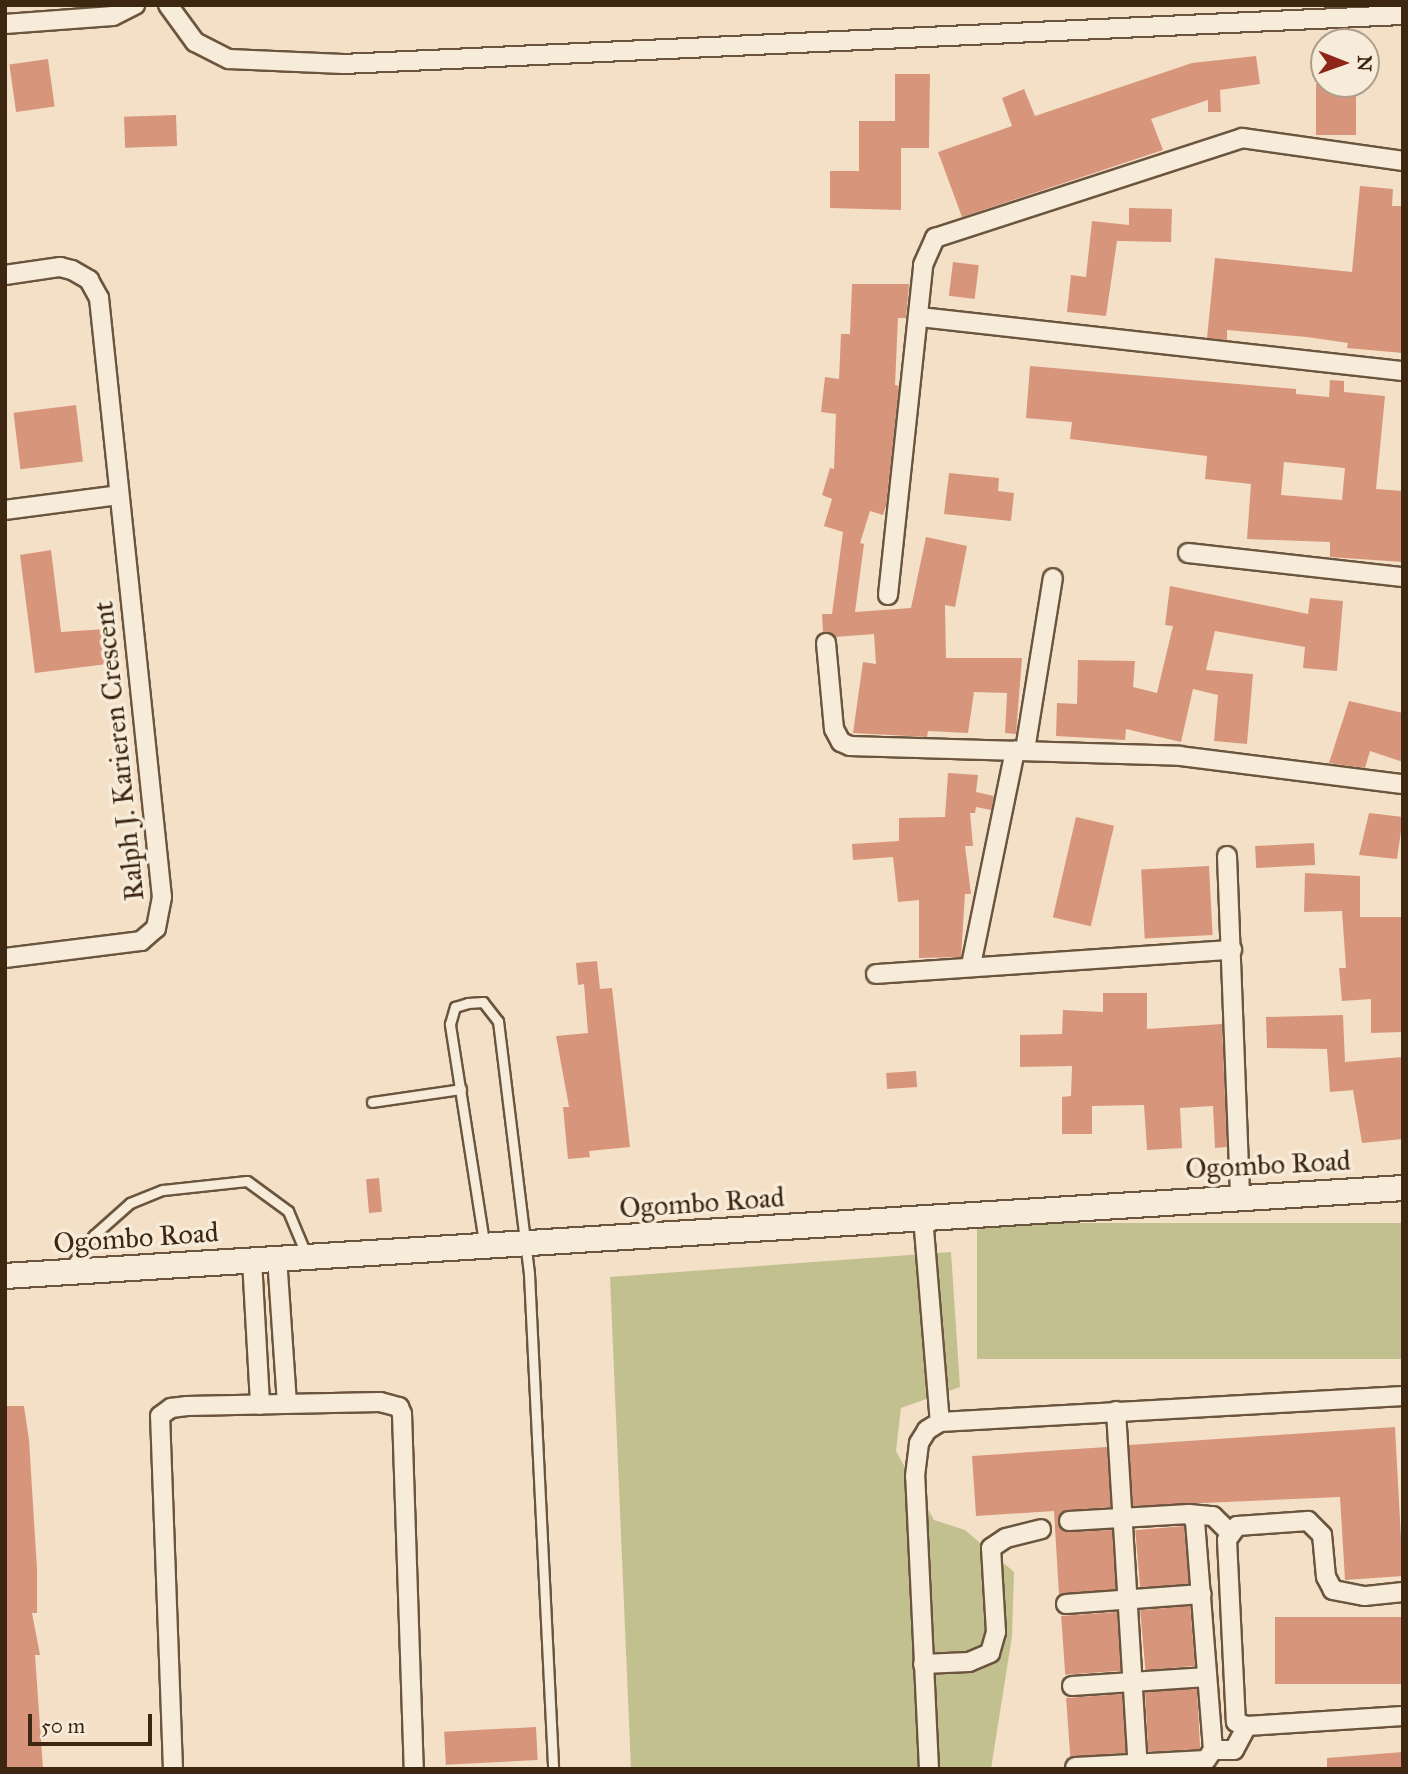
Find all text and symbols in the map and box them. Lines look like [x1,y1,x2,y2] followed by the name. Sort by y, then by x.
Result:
[1310,28,1380,98] north arrow
[1353,55,1376,72] text: N
[87,599,151,903] street label: Ralph J. Karieren Crescent
[1184,1144,1352,1186] street label: Ogombo Road
[618,1180,786,1226] street label: Ogombo Road
[52,1215,220,1261] street label: Ogombo Road
[32,1700,156,1744] scale bar
[41,1713,85,1739] text: 50 m

